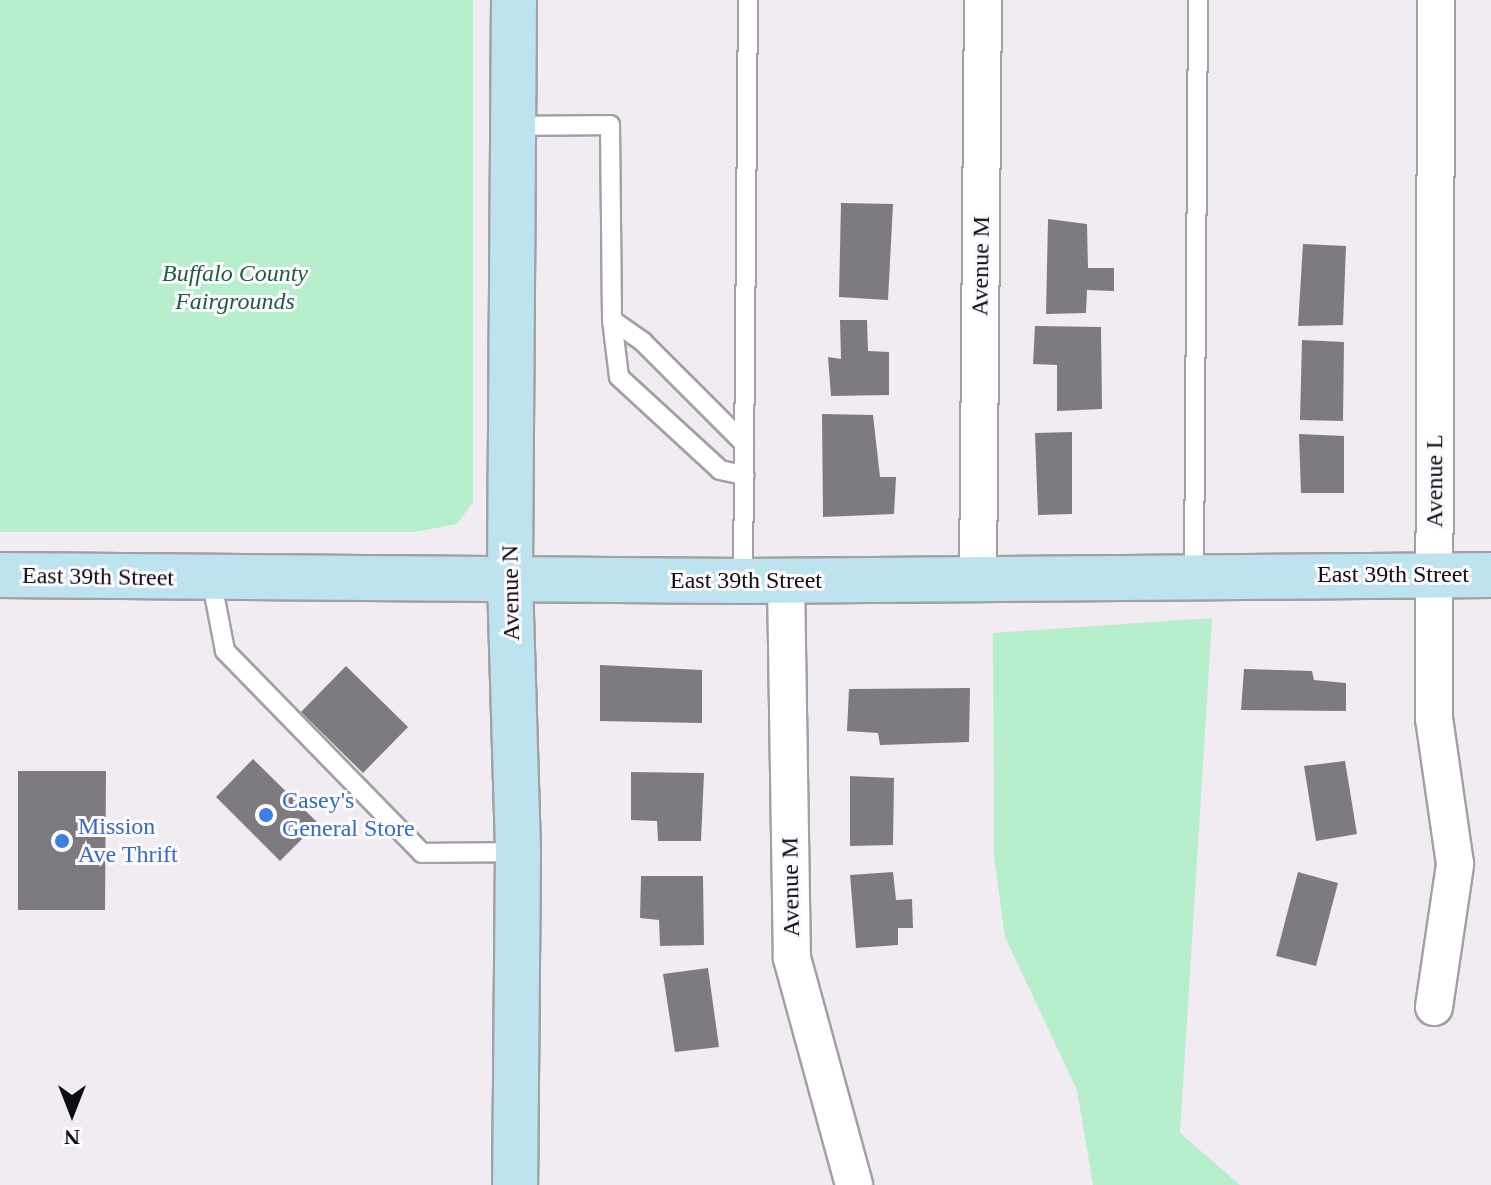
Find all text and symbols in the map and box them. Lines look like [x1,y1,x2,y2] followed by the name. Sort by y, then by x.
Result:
[966,216,996,316] street label: Avenue M
[162,260,308,316] park label: Buffalo County Fairgrounds
[1421,434,1449,528] street label: Avenue L
[496,545,526,641] street label: Avenue N
[22,561,174,593] street label: East 39th Street
[1317,561,1469,589] street label: East 39th Street
[670,567,822,595] street label: East 39th Street
[282,787,415,843] place label: Casey's General Store
[257,806,275,824] marker: Casey's General Store
[78,813,178,869] place label: Mission Ave Thrift
[53,832,71,850] marker: Mission Ave Thrift
[776,837,806,937] street label: Avenue M
[32,1073,112,1153] north arrow
[64,1125,80,1150] text: N

